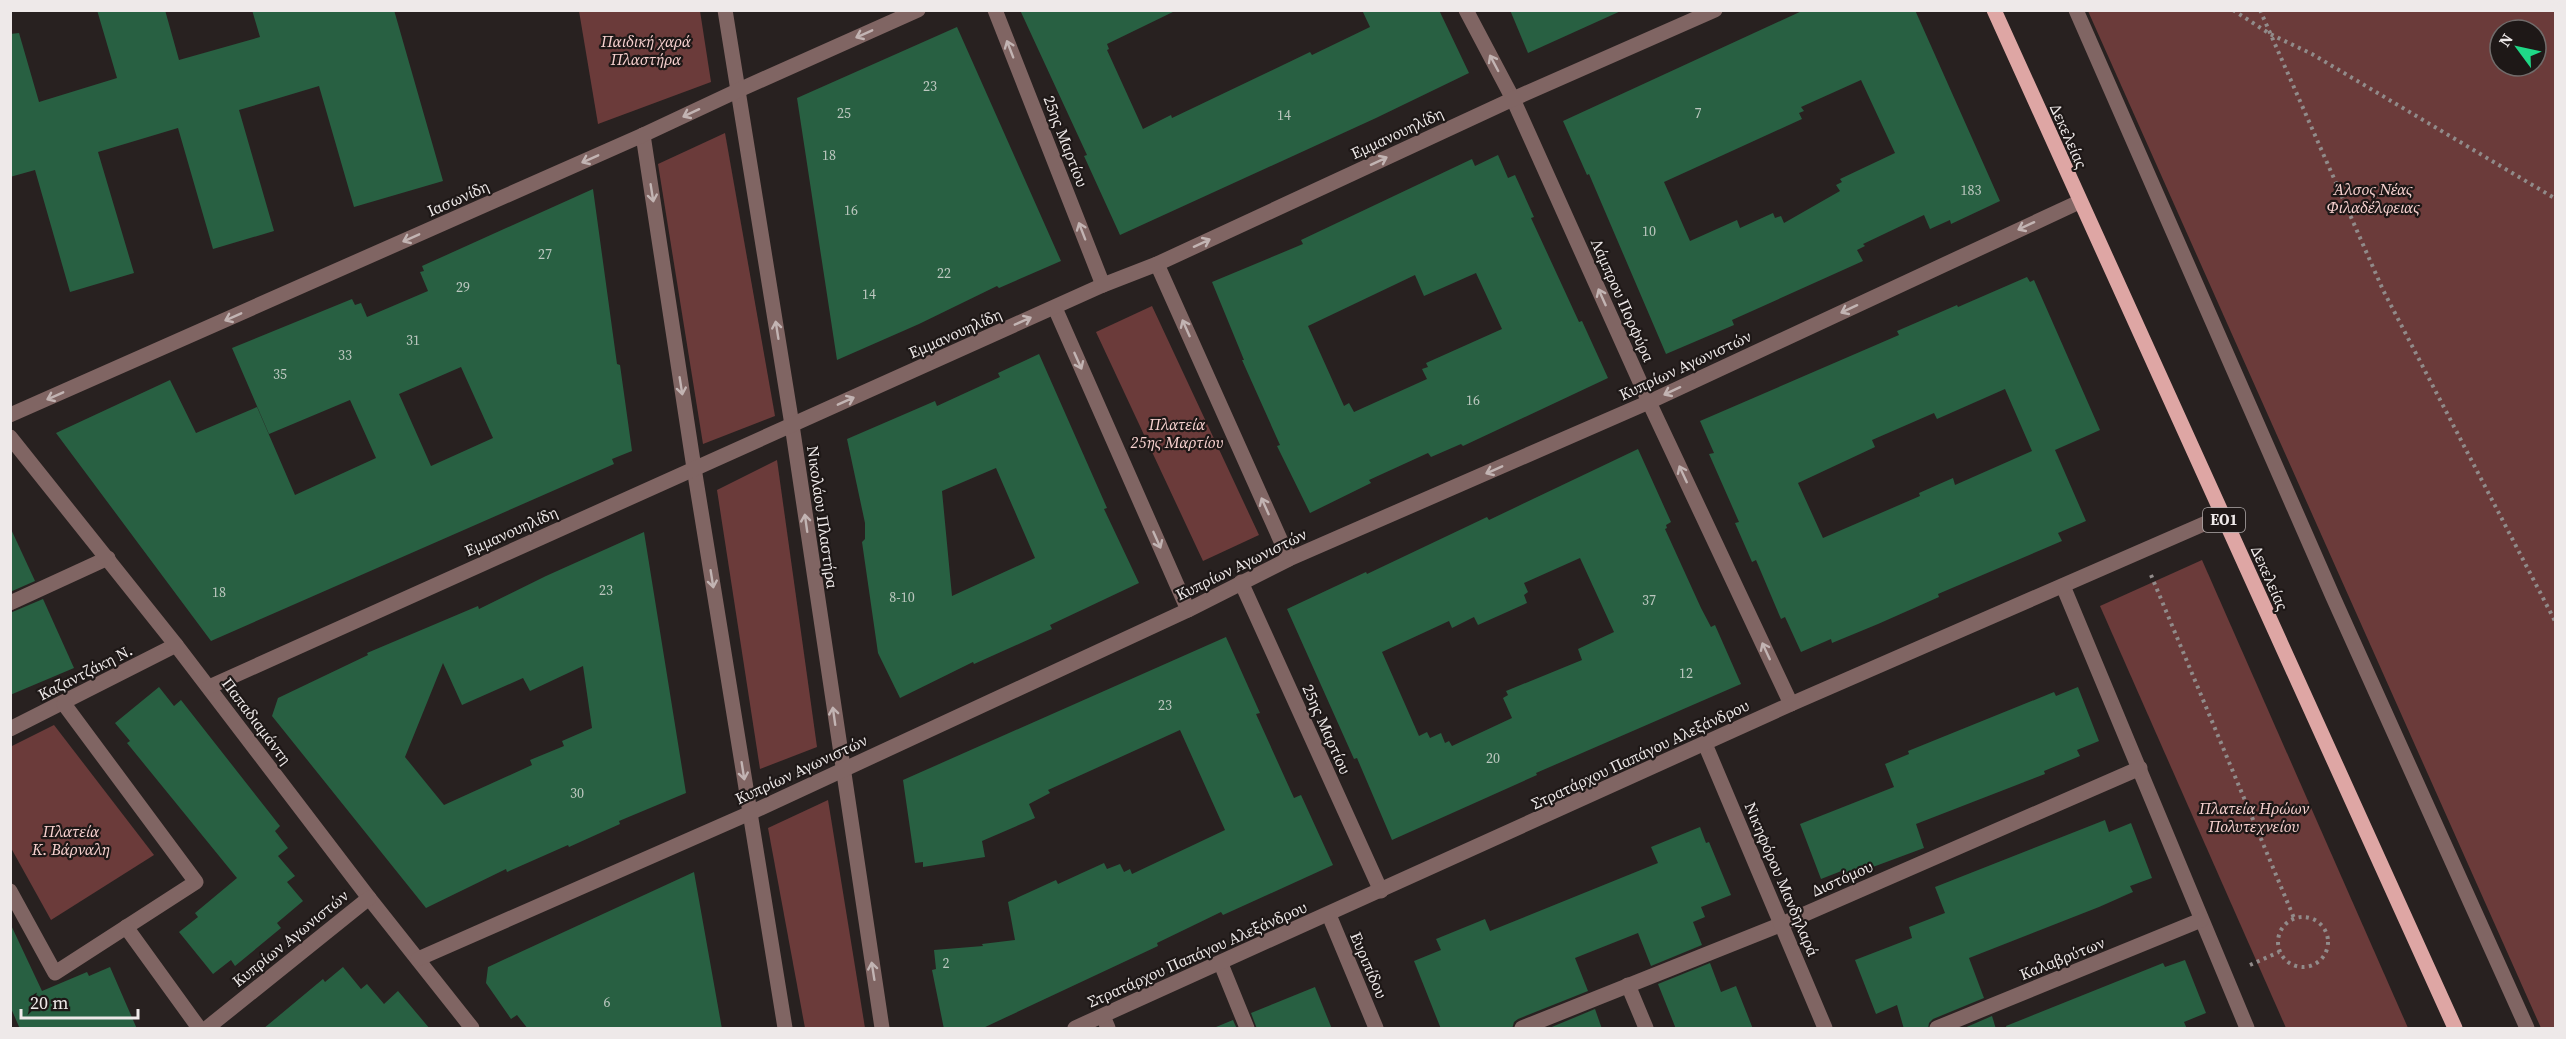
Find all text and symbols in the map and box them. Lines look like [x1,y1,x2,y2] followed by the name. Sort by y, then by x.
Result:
[2488,18,2548,78] north arrow
[856,29,874,40] one-way arrow
[2493,29,2518,51] text: N
[600,30,691,70] park label: Παιδική χαρά Πλαστήρα
[1004,41,1015,59] one-way arrow
[1488,55,1500,72] one-way arrow
[923,76,937,96] house number: 23
[1038,92,1094,190] street label: 25ης Μαρτίου
[2045,100,2093,172] street label: Δεκελείας
[1347,102,1447,164] street label: Εμμανουηλίδη
[837,103,851,123] house number: 25
[1695,103,1702,123] house number: 7
[1277,105,1291,125] house number: 14
[682,107,700,119] one-way arrow
[822,145,836,165] house number: 18
[581,154,599,165] one-way arrow
[1369,155,1387,167] one-way arrow
[424,175,492,221] street label: Ιασωνίδη
[2326,178,2420,218] park label: Άλσος Νέας Φιλαδέλφειας
[1961,180,1982,200] house number: 183
[647,183,658,203] one-way arrow
[844,200,858,220] house number: 16
[1642,221,1656,241] house number: 10
[2017,221,2035,233] one-way arrow
[1076,222,1087,241] one-way arrow
[403,233,421,244] one-way arrow
[1586,235,1660,365] street label: Λάμπρου Πορφύρα
[1193,237,1211,248] one-way arrow
[538,244,552,264] house number: 27
[937,263,951,283] house number: 22
[456,277,470,297] house number: 29
[862,284,876,304] house number: 14
[1596,288,1607,307] one-way arrow
[905,303,1005,363] street label: Εμμανουηλίδη
[1841,304,1859,315] one-way arrow
[224,312,242,323] one-way arrow
[1014,315,1032,327] one-way arrow
[1180,319,1191,337] one-way arrow
[771,320,782,340] one-way arrow
[1615,325,1755,405] street label: Κυπρίων Αγωνιστών
[406,330,420,350] house number: 31
[338,345,352,365] house number: 33
[1073,351,1084,370] one-way arrow
[273,364,287,384] house number: 35
[676,376,687,395] one-way arrow
[1664,386,1682,398] one-way arrow
[46,390,64,402] one-way arrow
[1466,390,1480,410] house number: 16
[836,395,854,407] one-way arrow
[1130,413,1224,453] park label: Πλατεία 25ης Μαρτίου
[802,444,844,590] street label: Νικολάου Πλαστήρα
[1485,465,1504,476] one-way arrow
[1677,466,1689,484] one-way arrow
[1259,497,1271,515] one-way arrow
[461,501,561,561] street label: Εμμανουηλίδη
[2203,508,2245,532] road number: ΕΟ1
[801,513,812,533] one-way arrow
[1172,523,1310,605] street label: Κυπρίων Αγωνιστών
[1151,530,1163,548] one-way arrow
[2246,542,2294,614] street label: Δεκελείας
[706,568,717,588] one-way arrow
[599,580,613,600] house number: 23
[212,582,226,602] house number: 18
[889,587,915,607] house number: 8-10
[1642,590,1656,610] house number: 37
[34,639,136,705] street label: Καζαντζάκη Ν.
[1759,642,1770,660] one-way arrow
[1679,663,1693,683] house number: 12
[217,673,297,769] street label: Παπαδιαμάντη
[1297,681,1357,777] street label: 25ης Μαρτίου
[1528,694,1752,814] street label: Στρατάρχου Παπάγου Αλεξάνδρου
[1158,695,1172,715] house number: 23
[828,706,839,726] one-way arrow
[731,729,871,809] street label: Κυπρίων Αγωνιστών
[1486,748,1500,768] house number: 20
[738,761,749,780] one-way arrow
[570,783,584,803] house number: 30
[2198,797,2309,837] park label: Πλατεία Ηρώων Πολυτεχνείου
[1740,799,1824,960] street label: Νικηφόρου Μανδηλαρά
[31,820,110,860] park label: Πλατεία Κ. Βάρναλη
[1808,855,1876,901] street label: Διστόμου
[227,884,353,992] street label: Κυπρίων Αγωνιστών
[1084,896,1310,1012] street label: Στρατάρχου Παπάγου Αλεξάνδρου
[1345,928,1393,1002] street label: Ευριπίδου
[2016,931,2108,985] street label: Καλαβρύτων
[943,953,950,973] house number: 2
[868,961,879,981] one-way arrow
[21,982,138,1020] scale bar
[30,990,68,1015] text: 20 m
[604,992,611,1012] house number: 6

